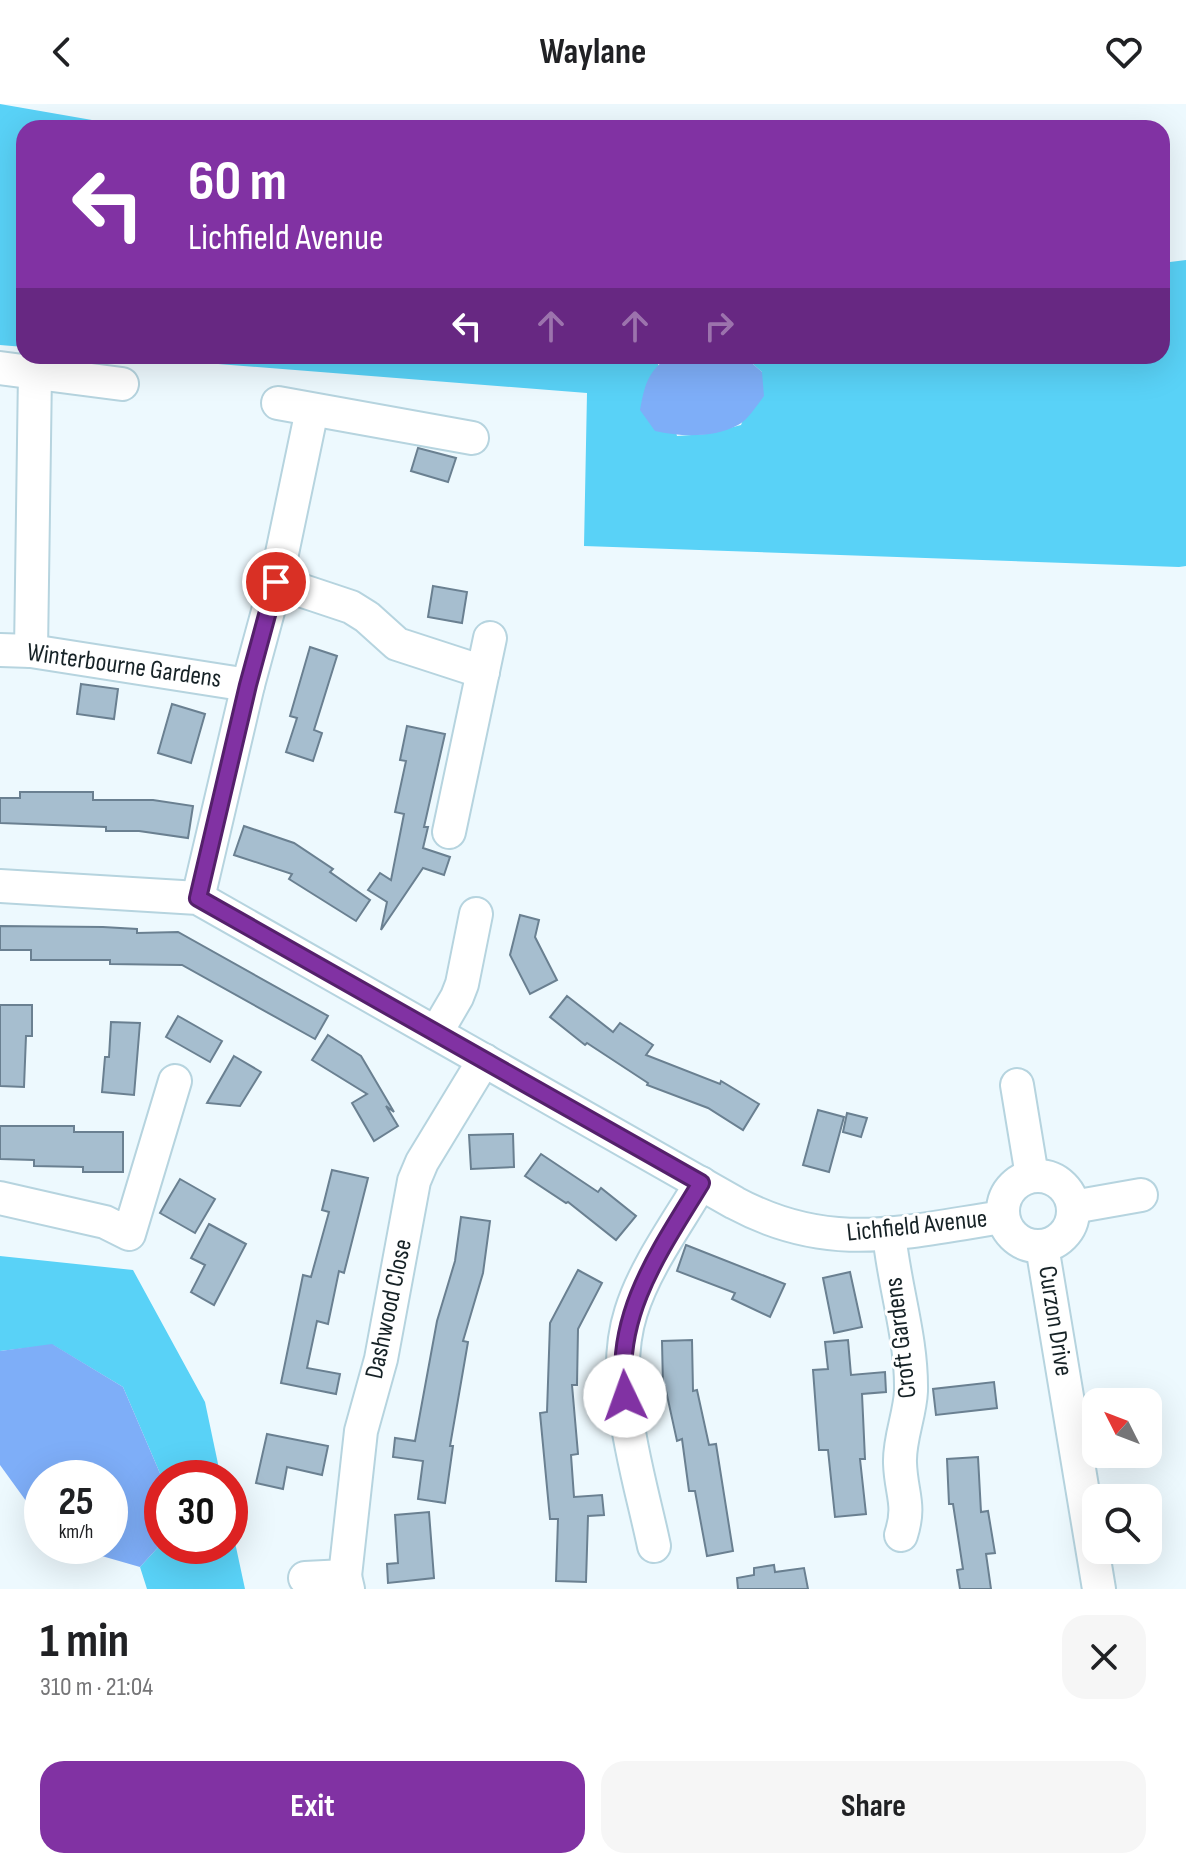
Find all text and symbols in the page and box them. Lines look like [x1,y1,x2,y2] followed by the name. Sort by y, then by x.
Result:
[40,30,84,74] icon: back
[1102,30,1146,74] icon: heart
[540,31,646,74] text: Waylane
[188,149,287,216] text: 60 m
[56,152,160,256] icon: left
[188,217,383,260] text: Lichfield Avenue
[445,304,489,348] icon: left
[529,304,573,348] icon: ahead
[613,304,657,348] icon: ahead
[697,304,741,348] icon: right
[242,548,310,616] pin
[254,560,298,604] icon: arrive
[25,637,223,695] street label: Winterbourne Gardens
[845,1203,989,1249] street label: Lichfield Avenue
[359,1236,419,1382] street label: Dashwood Close
[1031,1264,1079,1378] street label: Curzon Drive
[878,1276,924,1400] street label: Croft Gardens
[583,1354,667,1438] position arrow
[1082,1388,1162,1468] north arrow
[1082,1388,1162,1564] map controls
[144,1460,248,1564] speed limit sign: 30
[58,1478,94,1526] text: 25
[1082,1484,1162,1564] button: search
[59,1520,93,1544] text: km/h
[40,1613,129,1670] text: 1 min
[1062,1615,1146,1699] button: close
[40,1672,153,1703] text: 310 m · 21:04
[40,1761,585,1853] button: Exit
[601,1761,1146,1853] button: Share

